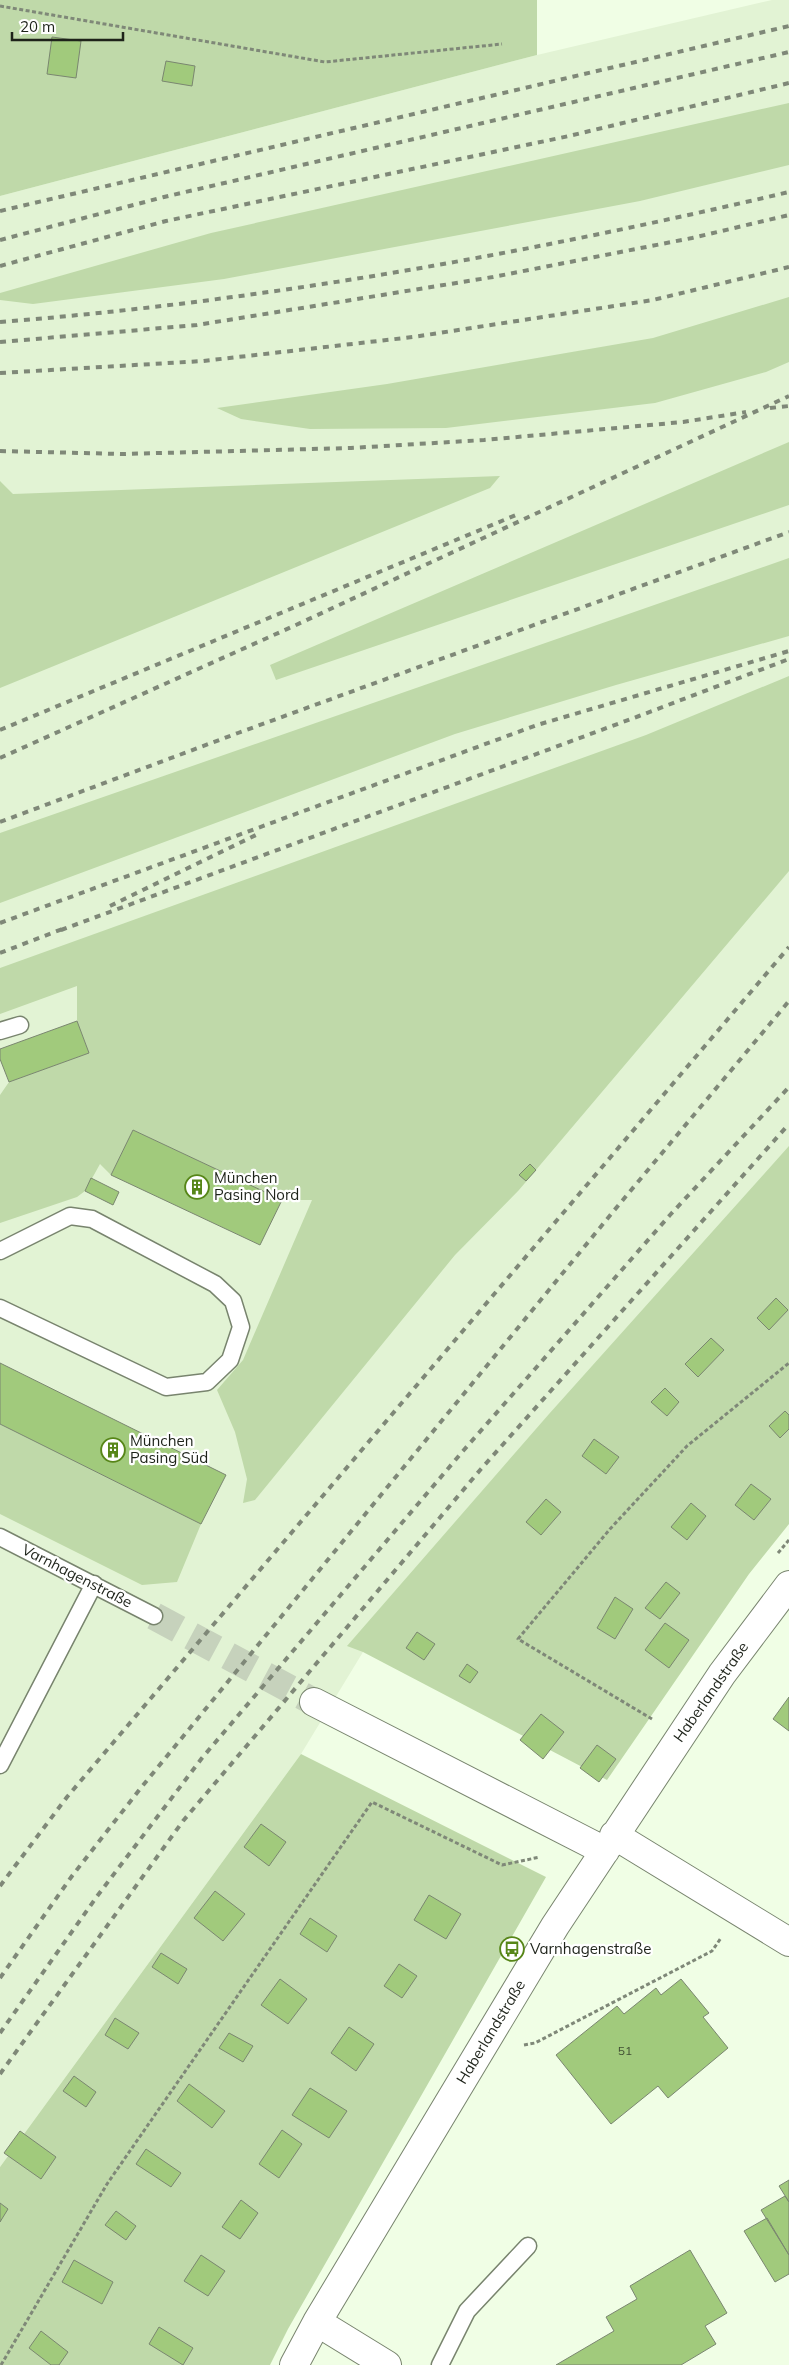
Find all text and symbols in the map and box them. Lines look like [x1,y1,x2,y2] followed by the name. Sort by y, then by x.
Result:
[12,10,124,42] scale bar
[20,17,55,36] text: 20 m
[214,1168,299,1204] place label: München Pasing Nord
[184,1174,210,1200] building icon: München Pasing Nord
[130,1431,208,1467] place label: München Pasing Süd
[100,1437,126,1463] building icon: München Pasing Süd
[19,1540,136,1612] street label: Varnhagenstraße
[669,1638,752,1746] street label: Haberlandstraße
[499,1936,525,1962] bus stop icon: Varnhagenstraße
[530,1939,651,1958] place label: Varnhagenstraße
[452,1976,529,2087] street label: Haberlandstraße
[618,2043,632,2058] house number: 51

